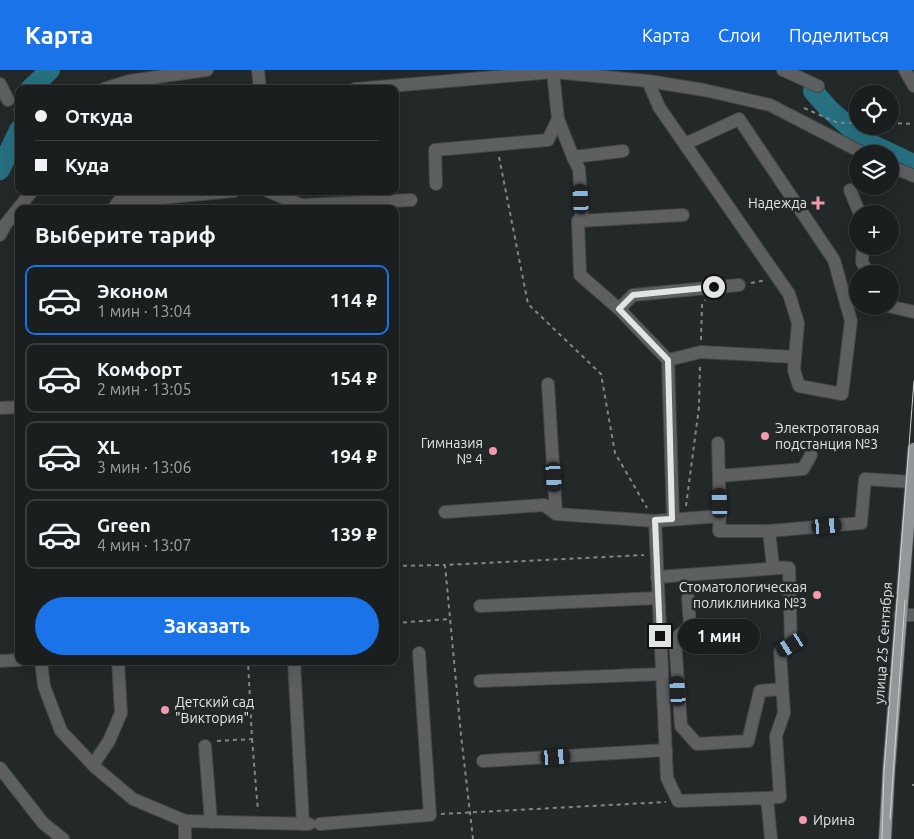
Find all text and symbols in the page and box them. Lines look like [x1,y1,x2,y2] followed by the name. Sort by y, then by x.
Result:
[25,22,93,49] text: Карта
[642,25,690,45] text: Карта
[718,25,761,45] text: Слои
[789,25,889,45] text: Поделиться
[849,85,899,315] map controls
[849,85,899,135] button: locate
[65,105,133,127] text: Откуда
[849,145,899,195] button: layers
[65,154,109,176] text: Куда
[572,184,589,214] car
[748,195,807,211] place label: Надежда
[811,196,825,210] marker: Надежда
[849,205,899,255] button: +
[35,222,216,247] text: Выберите тариф
[849,265,899,315] button: −
[703,276,725,298] route start
[37,278,82,323] icon: car
[97,280,168,302] text: Эконом
[330,289,377,311] text: 114 ₽
[97,302,191,320] text: 1 мин · 13:04
[37,356,82,401] icon: car
[97,358,182,380] text: Комфорт
[330,367,377,389] text: 154 ₽
[97,380,191,398] text: 2 мин · 13:05
[775,420,879,452] place label: Электротяговая подстанция №3
[759,430,771,442] marker: Электротяговая подстанция №3
[37,434,82,479] icon: car
[421,435,483,467] place label: Гимназия № 4
[97,436,120,458] text: XL
[330,445,377,467] text: 194 ₽
[487,445,499,457] marker: Гимназия № 4
[97,458,191,476] text: 3 мин · 13:06
[545,462,562,492] car
[711,488,728,518] car
[37,512,82,557] icon: car
[97,514,151,536] text: Green
[811,517,842,535] car
[330,523,377,545] text: 139 ₽
[97,536,191,554] text: 4 мин · 13:07
[679,579,807,611] place label: Стоматологическая поликлиника №3
[871,581,895,705] street label: улица 25 Сентября
[811,589,823,601] marker: Стоматологическая поликлиника №3
[35,597,379,655] button: Заказать
[678,618,760,654] callout: 1 мин
[649,625,671,647] route end
[697,627,741,645] text: 1 мин
[774,631,807,659] car
[669,676,686,706] car
[175,694,254,726] place label: Детский сад "Виктория"
[159,704,171,716] marker: Детский сад "Виктория"
[540,748,571,766] car
[813,812,855,828] place label: Ирина
[797,814,809,826] marker: Ирина

